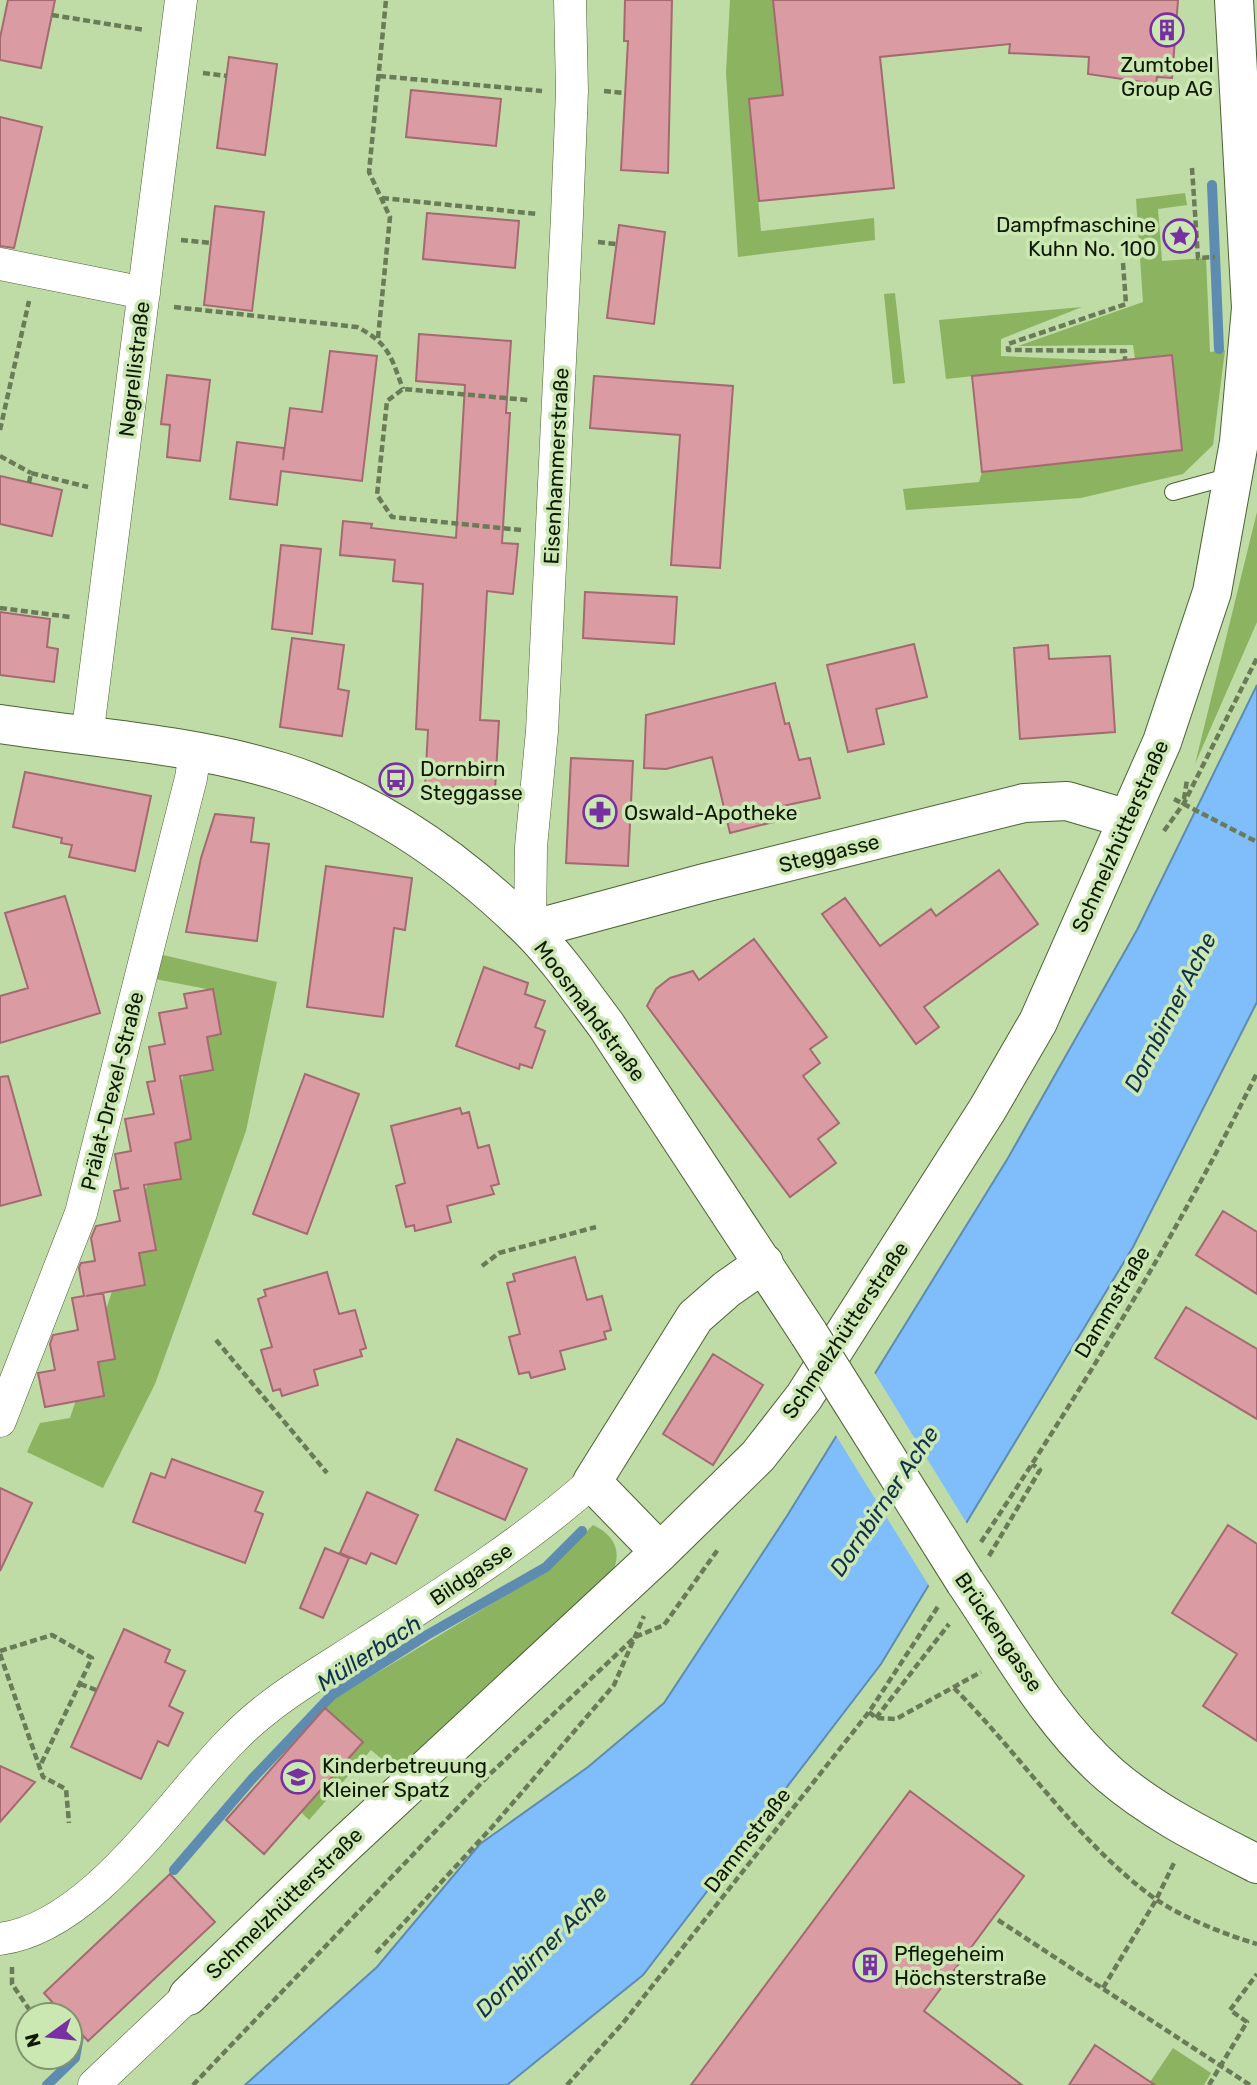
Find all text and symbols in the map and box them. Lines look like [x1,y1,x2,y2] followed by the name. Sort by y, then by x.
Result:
[1148,11,1186,49] building icon: Zumtobel Group AG
[1120,52,1214,101] place label: Zumtobel Group AG
[996,212,1156,261] place label: Dampfmaschine Kuhn No. 100
[1161,217,1199,255] place icon: Dampfmaschine Kuhn No. 100
[113,300,155,438] street label: Negrellistraße
[538,367,574,565] street label: Eisenhammerstraße
[1066,736,1174,936] street label: Schmelzhütterstraße
[420,756,523,805] place label: Dornbirn Steggasse
[377,761,415,799] bus stop icon: Dornbirn Steggasse
[581,793,619,831] pharmacy icon: Oswald-Apotheke
[624,800,797,825] place label: Oswald-Apotheke
[776,828,882,878] street label: Steggasse
[1118,928,1222,1096] water label: Dornbirner Ache
[529,936,651,1086] street label: Moosmahdstraße
[75,989,149,1193] street label: Prälat-Drexel-Straße
[777,1237,913,1423] street label: Schmelzhütterstraße
[1069,1242,1155,1362] street label: Dammstraße
[824,1421,945,1581] water label: Dornbirner Ache
[425,1537,517,1611] street label: Bildgasse
[950,1568,1048,1696] street label: Brückengasse
[312,1609,426,1697] water label: Müllerbach
[322,1753,487,1802] place label: Kinderbetreuung Kleiner Spatz
[279,1758,317,1796] school or university icon: Kinderbetreuung Kleiner Spatz
[698,1783,796,1897] street label: Dammstraße
[201,1822,367,1984] street label: Schmelzhütterstraße
[469,1879,613,2023] water label: Dornbirner Ache
[894,1941,1047,1990] place label: Pflegeheim Höchsterstraße
[851,1946,889,1984] building icon: Pflegeheim Höchsterstraße
[14,2001,84,2071] north arrow
[20,2031,46,2050] text: N

